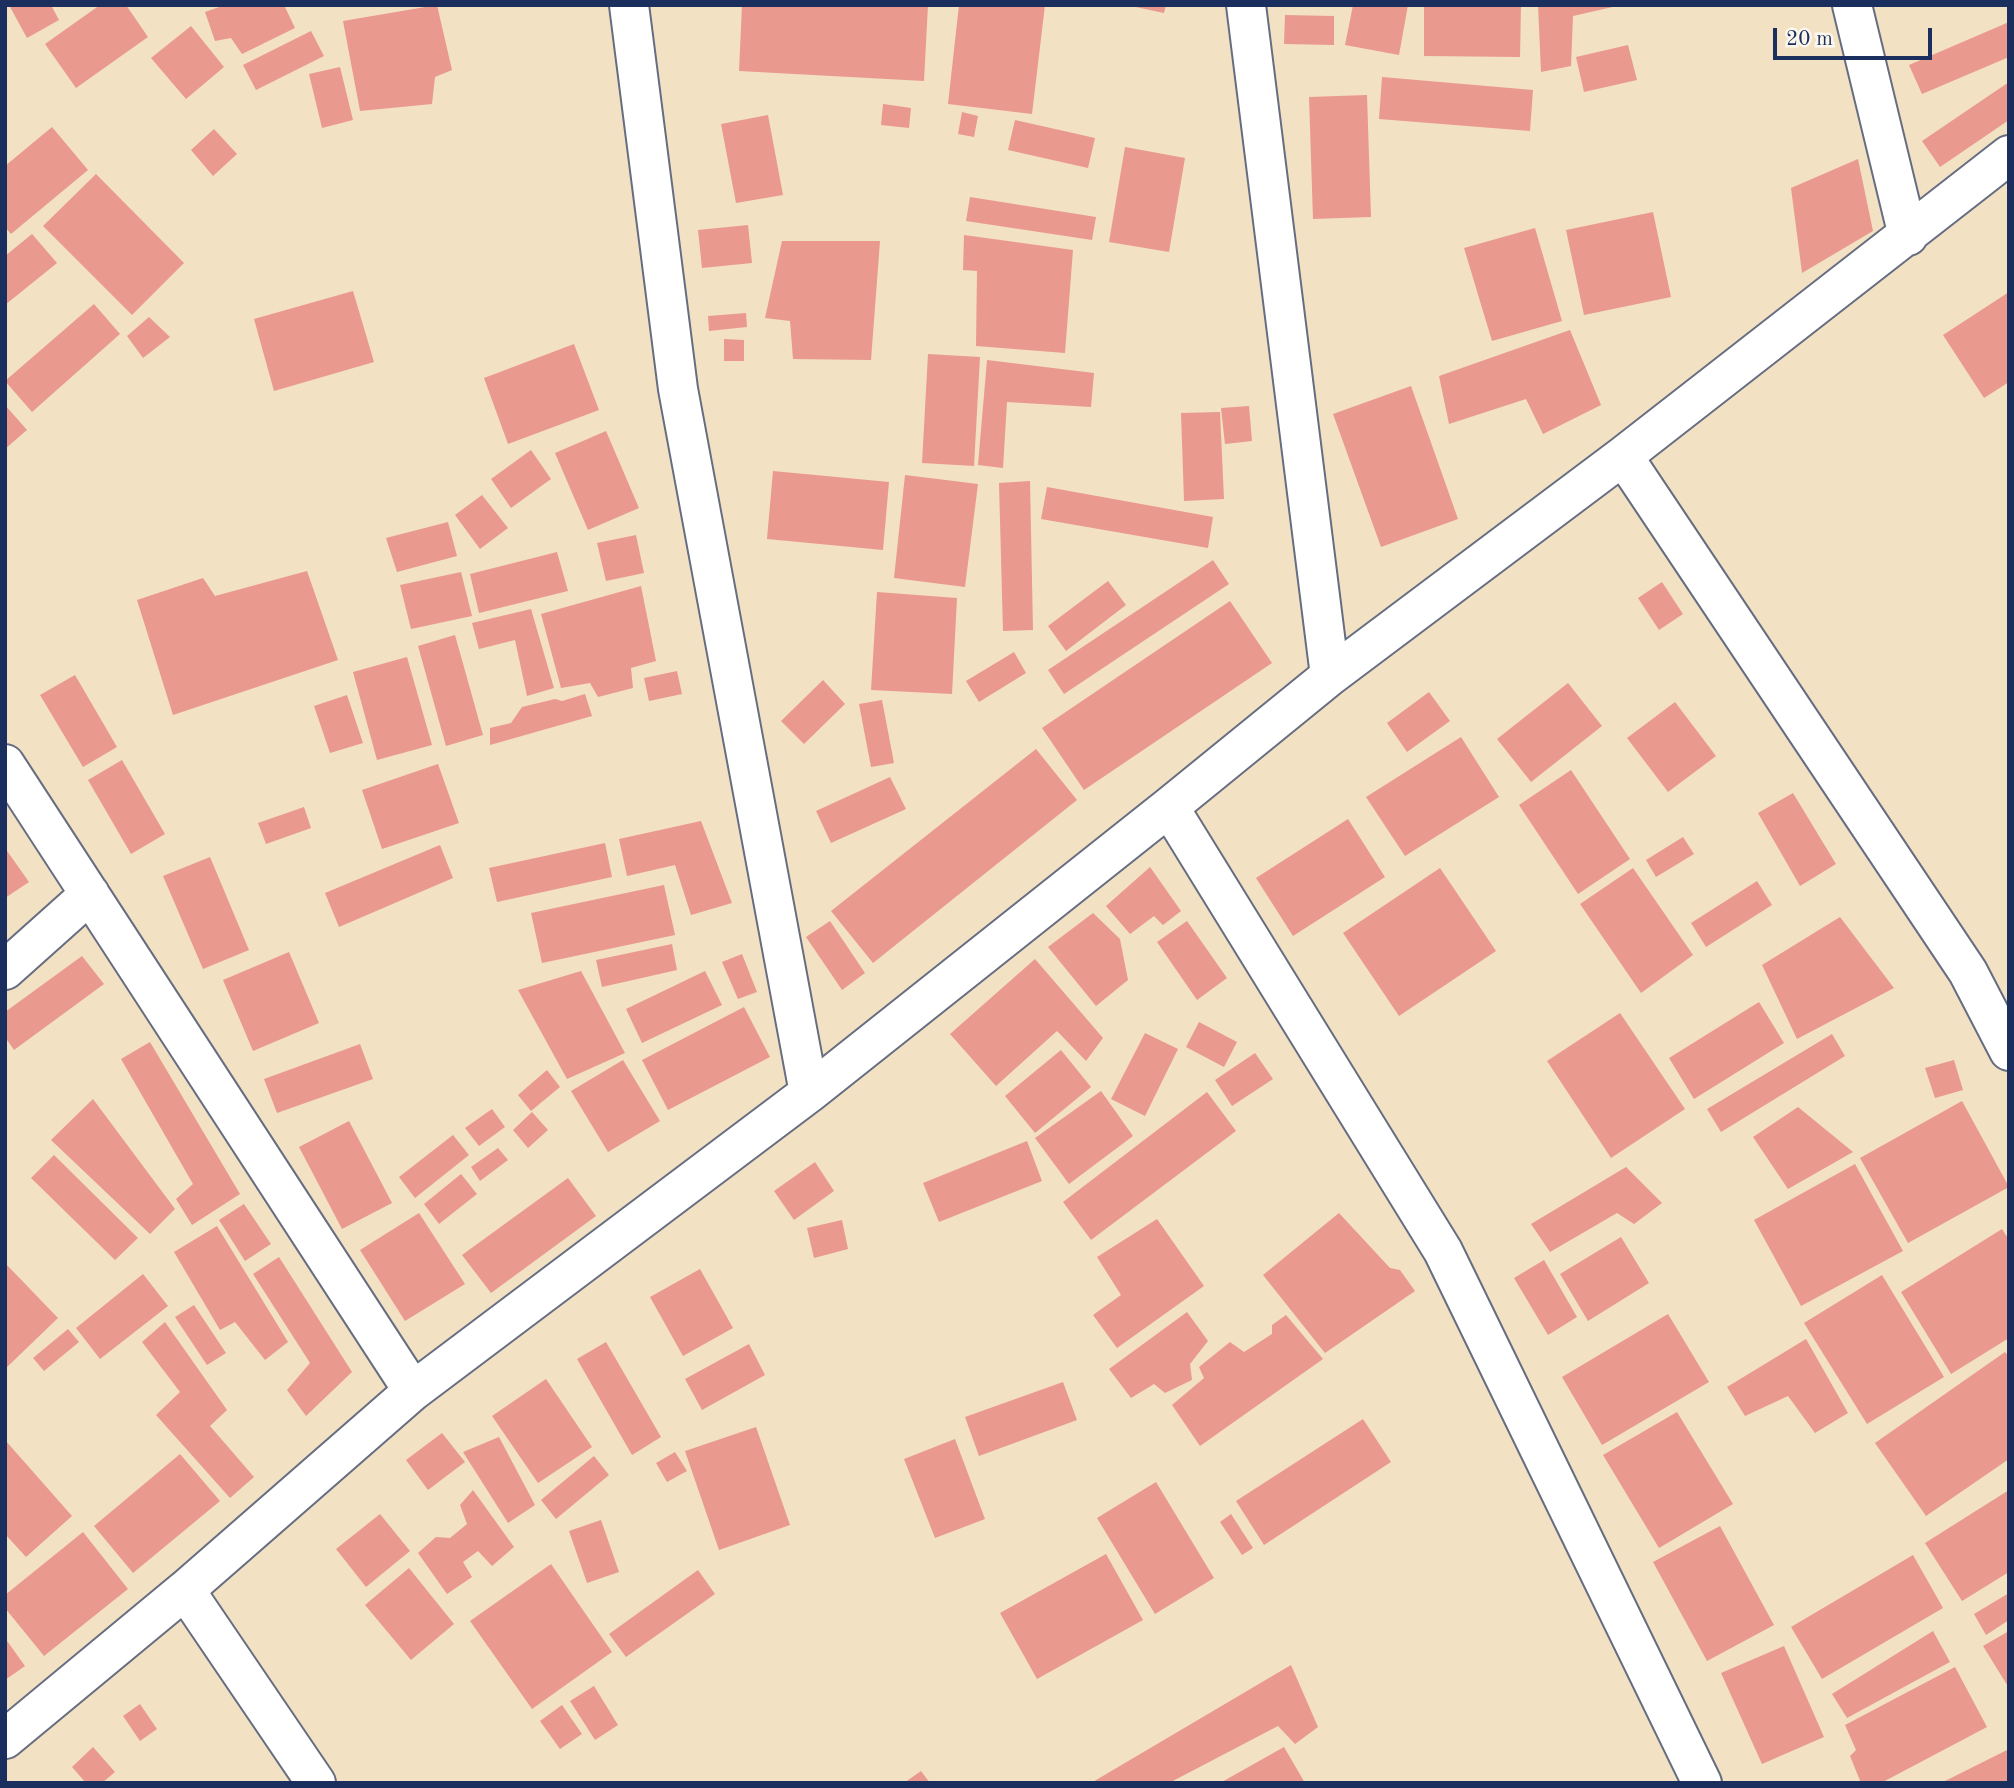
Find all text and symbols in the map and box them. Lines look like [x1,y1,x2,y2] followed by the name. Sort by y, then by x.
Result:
[1776,14,1935,58] scale bar
[1786,29,1833,50] text: 20 m

